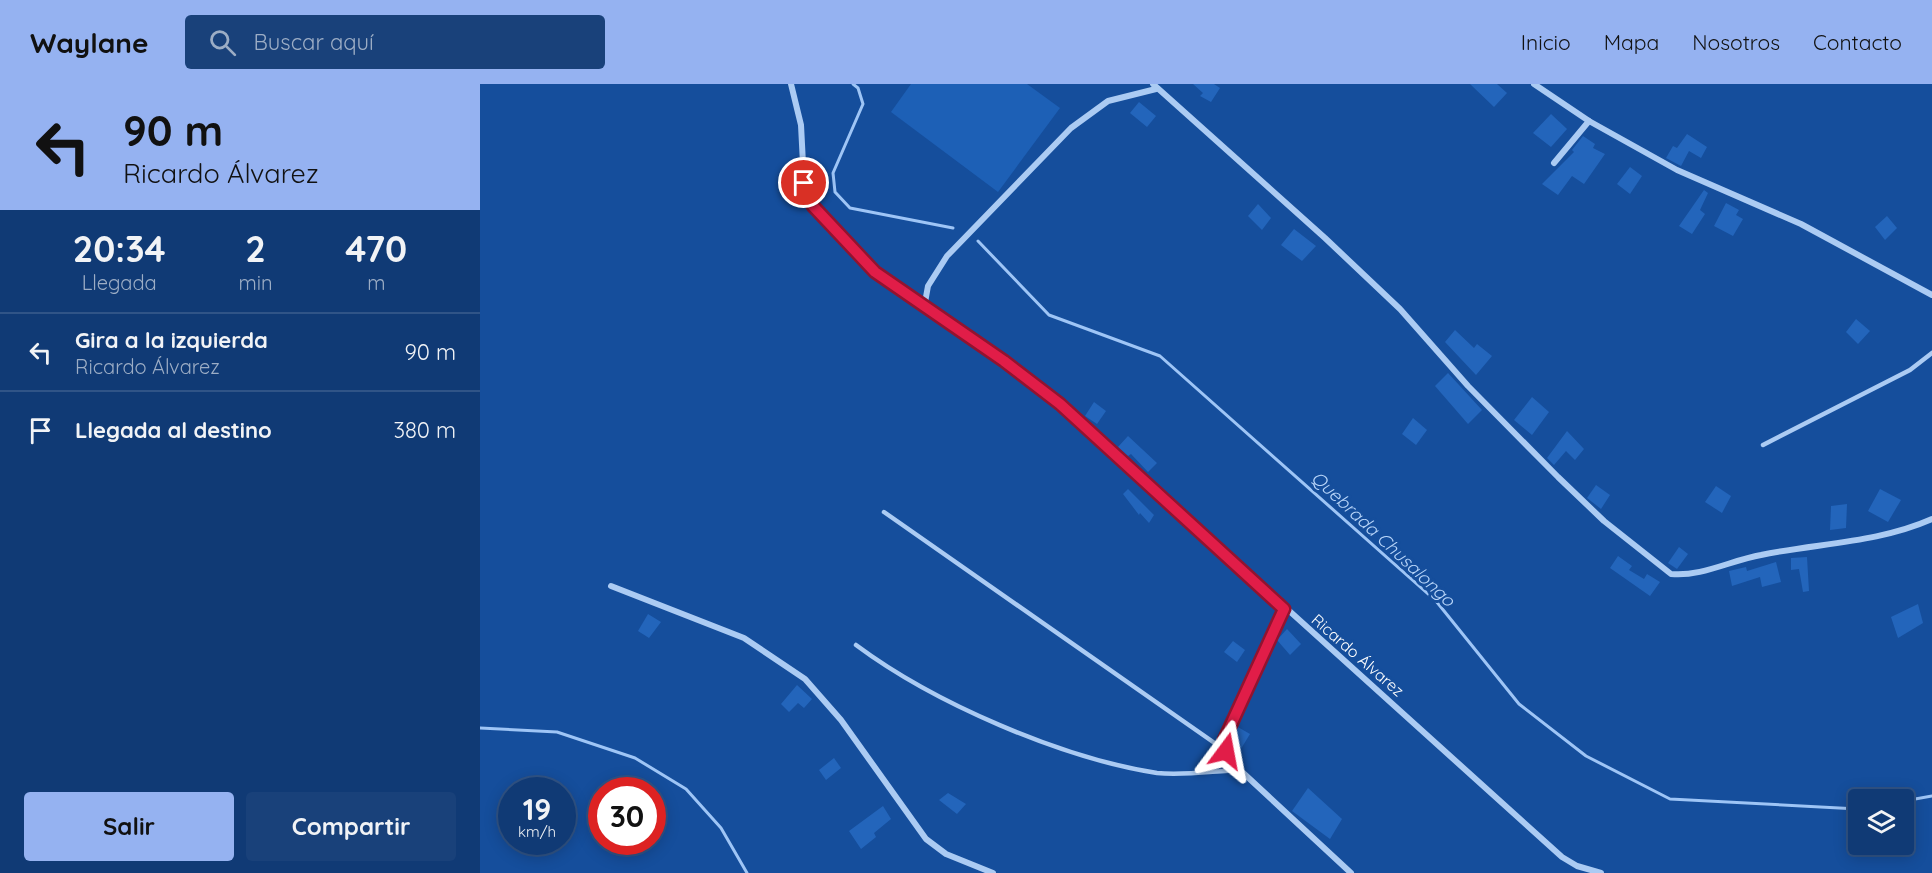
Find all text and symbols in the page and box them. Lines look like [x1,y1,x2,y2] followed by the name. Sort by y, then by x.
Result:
[185,15,605,69] search box
[30,25,149,60] text: Waylane
[206,26,239,59] icon: search
[254,28,374,56] text: Buscar aquí
[1521,29,1571,55] text: Inicio
[1604,29,1659,55] text: Mapa
[1692,29,1780,55] text: Nosotros
[1813,29,1902,55] text: Contacto
[123,104,223,157] text: 90 m
[24,108,102,186] icon: left
[123,156,319,190] text: Ricardo Álvarez
[778,157,829,208] pin
[787,166,820,199] icon: arrive
[73,226,166,271] text: 20:34
[245,226,266,271] text: 2
[345,226,407,271] text: 470
[82,270,157,295] text: Llegada
[238,270,273,295] text: min
[367,270,385,295] text: m
[75,326,268,354] text: Gira a la izquierda
[24,336,57,369] icon: left
[405,338,456,366] text: 90 m
[75,354,220,379] text: Ricardo Álvarez
[24,414,57,447] icon: arrive
[75,416,272,444] text: Llegada al destino
[393,416,456,444] text: 380 m
[1307,466,1461,612] water label: Quebrada Chusalongo
[1308,609,1408,701] street label: Ricardo Álvarez
[1194,719,1258,783] position arrow
[588,777,666,855] speed limit sign: 30
[1848,789,1914,855] map controls
[1848,789,1914,855] button: layers
[523,790,551,828] text: 19
[24,792,234,861] button: Salir
[246,792,456,861] button: Compartir
[518,822,556,841] text: km/h

